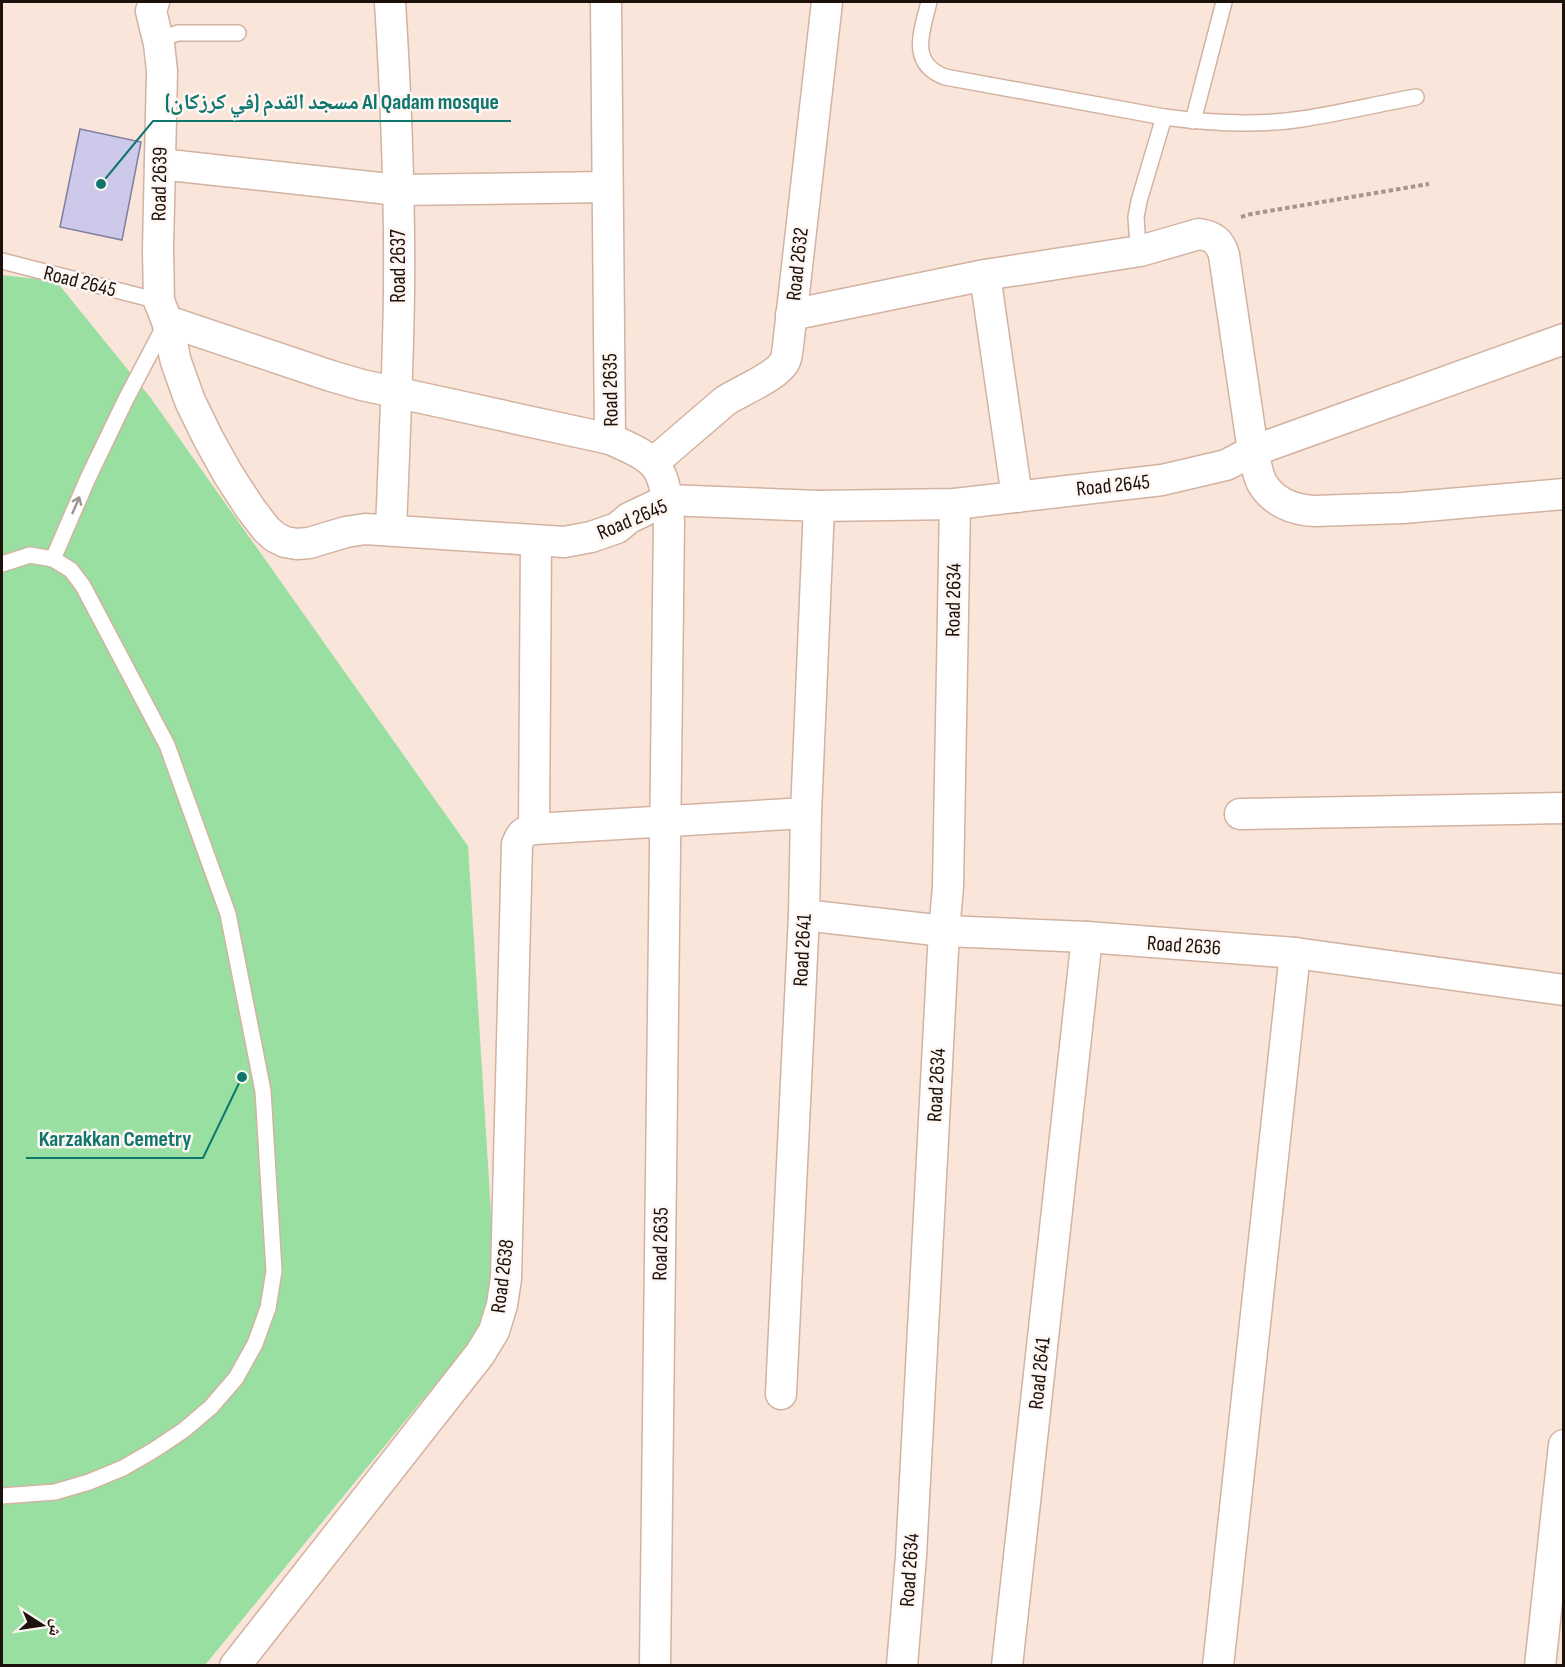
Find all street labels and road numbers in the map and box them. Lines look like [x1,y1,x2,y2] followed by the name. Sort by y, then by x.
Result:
[146,147,173,221] street label: Road 2639
[781,226,814,302] street label: Road 2632
[386,229,411,303] street label: Road 2637
[41,260,119,303] street label: Road 2645
[597,353,624,427] street label: Road 2635
[1075,469,1151,502] street label: Road 2645
[593,494,671,545] street label: Road 2645
[940,563,967,637] street label: Road 2634
[788,912,817,987] street label: Road 2641
[1146,930,1222,961] street label: Road 2636
[922,1047,951,1123] street label: Road 2634
[647,1207,674,1281] street label: Road 2635
[486,1238,519,1314] street label: Road 2638
[1023,1335,1056,1411] street label: Road 2641
[894,1532,925,1608] street label: Road 2634

